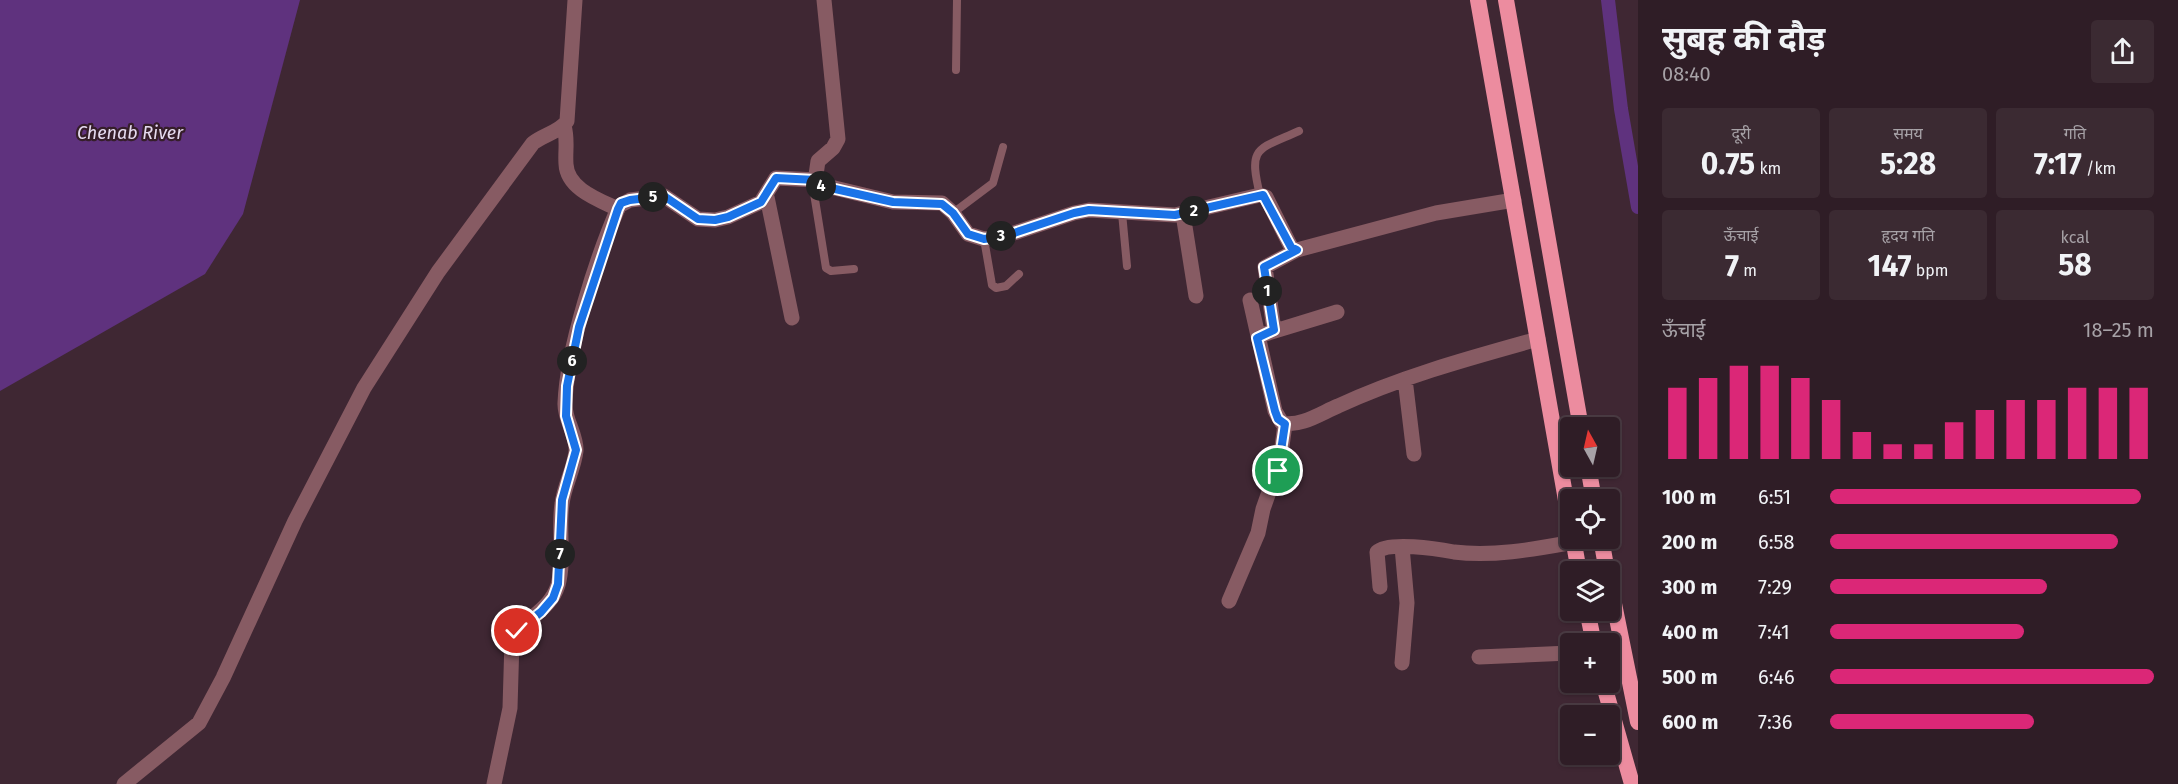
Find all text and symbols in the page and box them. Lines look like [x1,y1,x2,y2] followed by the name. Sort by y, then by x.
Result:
[1662,19,1825,59] text: सुबह की दौड़
[2091,20,2154,83] button: share
[1662,62,1711,86] text: 08:40
[77,122,184,144] water label: Chenab River
[1731,124,1751,143] text: दूरी
[1893,124,1923,143] text: समय
[2064,124,2086,143] text: गति
[1701,146,1755,182] text: 0.75
[1880,146,1936,182] text: 5:28
[2034,146,2082,182] text: 7:17
[1755,159,1781,178] text: km
[2082,159,2116,178] text: /km
[806,171,836,201] pin: 4
[816,176,826,195] text: 4
[638,182,668,212] pin: 5
[649,187,657,206] text: 5
[1179,196,1209,226] pin: 2
[1190,201,1198,220] text: 2
[986,221,1016,251] pin: 3
[997,226,1005,245] text: 3
[1724,226,1758,245] text: ऊँचाई
[1881,226,1935,245] text: हृदय गति
[2061,228,2089,247] text: kcal
[2058,247,2092,283] text: 58
[1725,248,1739,284] text: 7
[1867,248,1912,284] text: 147
[1739,261,1757,280] text: m
[1912,261,1949,280] text: bpm
[1252,276,1282,306] pin: 1
[1263,281,1271,300] text: 1
[1662,318,1705,342] text: ऊँचाई
[2083,318,2154,342] text: 18–25 m
[557,346,587,376] pin: 6
[567,351,577,370] text: 6
[1560,417,1620,477] north arrow
[1560,417,1620,765] map controls
[1252,445,1303,496] pin
[1261,454,1294,487] icon: arrive
[1662,485,1716,509] text: 100 m
[1758,485,1791,509] text: 6:51
[1560,489,1620,549] button: locate
[1662,530,1717,554] text: 200 m
[1758,530,1795,554] text: 6:58
[545,539,575,569] pin: 7
[556,544,564,563] text: 7
[1560,561,1620,621] button: layers
[1662,575,1717,599] text: 300 m
[1758,575,1792,599] text: 7:29
[491,605,542,656] pin
[500,614,533,647] icon: check
[1662,620,1718,644] text: 400 m
[1758,620,1790,644] text: 7:41
[1560,633,1620,693] button: +
[1662,665,1718,689] text: 500 m
[1758,665,1795,689] text: 6:46
[1560,705,1620,765] button: −
[1662,710,1718,734] text: 600 m
[1758,710,1793,734] text: 7:36

